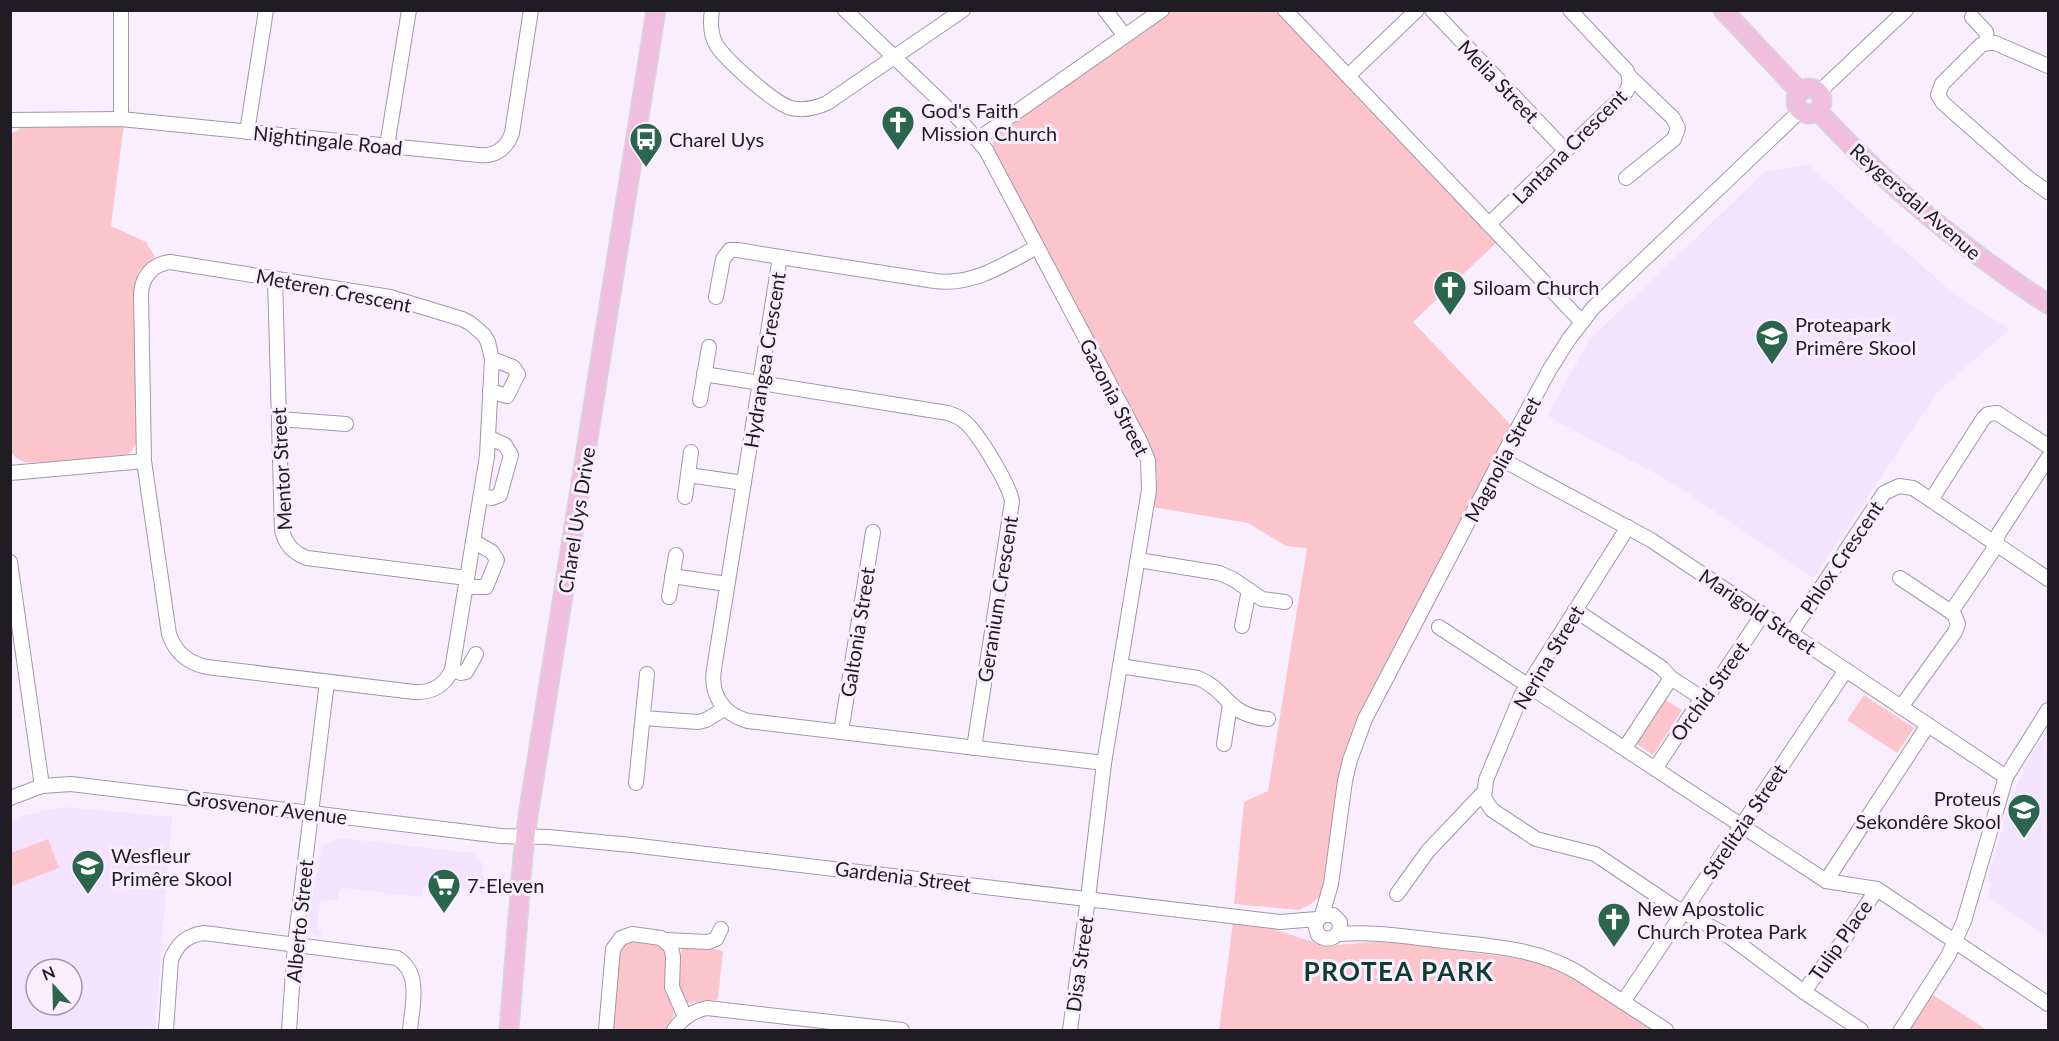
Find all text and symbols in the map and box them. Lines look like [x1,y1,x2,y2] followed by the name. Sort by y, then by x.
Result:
[1454,35,1544,127] street label: Melia Street
[1507,84,1631,208] street label: Lantana Crescent
[921,98,1057,145] place label: God's Faith Mission Church
[880,104,916,151] church icon: God's Faith Mission Church
[252,120,404,160] street label: Nightingale Road
[628,121,664,168] bus stop icon: Charel Uys
[669,127,764,151] place label: Charel Uys
[1846,138,1986,264] street label: Reygersdal Avenue
[254,263,414,317] street label: Meteren Crescent
[1432,269,1468,316] church icon: Siloam Church
[738,270,790,450] street label: Hydrangea Crescent
[1473,275,1599,299] place label: Siloam Church
[1795,312,1916,359] place label: Proteapark Primêre Skool
[1754,318,1790,365] school or university icon: Proteapark Primêre Skool
[1075,334,1155,460] street label: Gazonia Street
[1459,392,1545,526] street label: Magnolia Street
[266,407,296,531] street label: Mentor Street
[553,445,599,595] street label: Charel Uys Drive
[1794,496,1888,618] street label: Phlox Crescent
[972,514,1022,684] street label: Geranium Crescent
[1695,563,1821,659] street label: Marigold Street
[835,565,879,699] street label: Galtonia Street
[1508,601,1588,713] street label: Nerina Street
[1665,637,1753,745] street label: Orchid Street
[1697,759,1791,883] street label: Strelitzia Street
[185,785,349,829] street label: Grosvenor Avenue
[1856,786,2001,833] place label: Proteus Sekondêre Skool
[2006,792,2042,839] school or university icon: Proteus Sekondêre Skool
[111,843,232,890] place label: Wesfleur Primêre Skool
[70,848,106,895] school or university icon: Wesfleur Primêre Skool
[834,856,972,896] street label: Gardenia Street
[281,858,317,984] street label: Alberto Street
[426,867,462,914] supermarket icon: 7-Eleven
[467,873,544,897] place label: 7-Eleven
[1803,895,1877,985] street label: Tulip Place
[1637,896,1808,943] place label: New Apostolic Church Protea Park
[1596,901,1632,948] church icon: New Apostolic Church Protea Park
[1060,915,1098,1013] street label: Disa Street
[1304,955,1494,987] district label: PROTEA PARK
[24,957,84,1017] north arrow
[39,962,57,984] text: N

